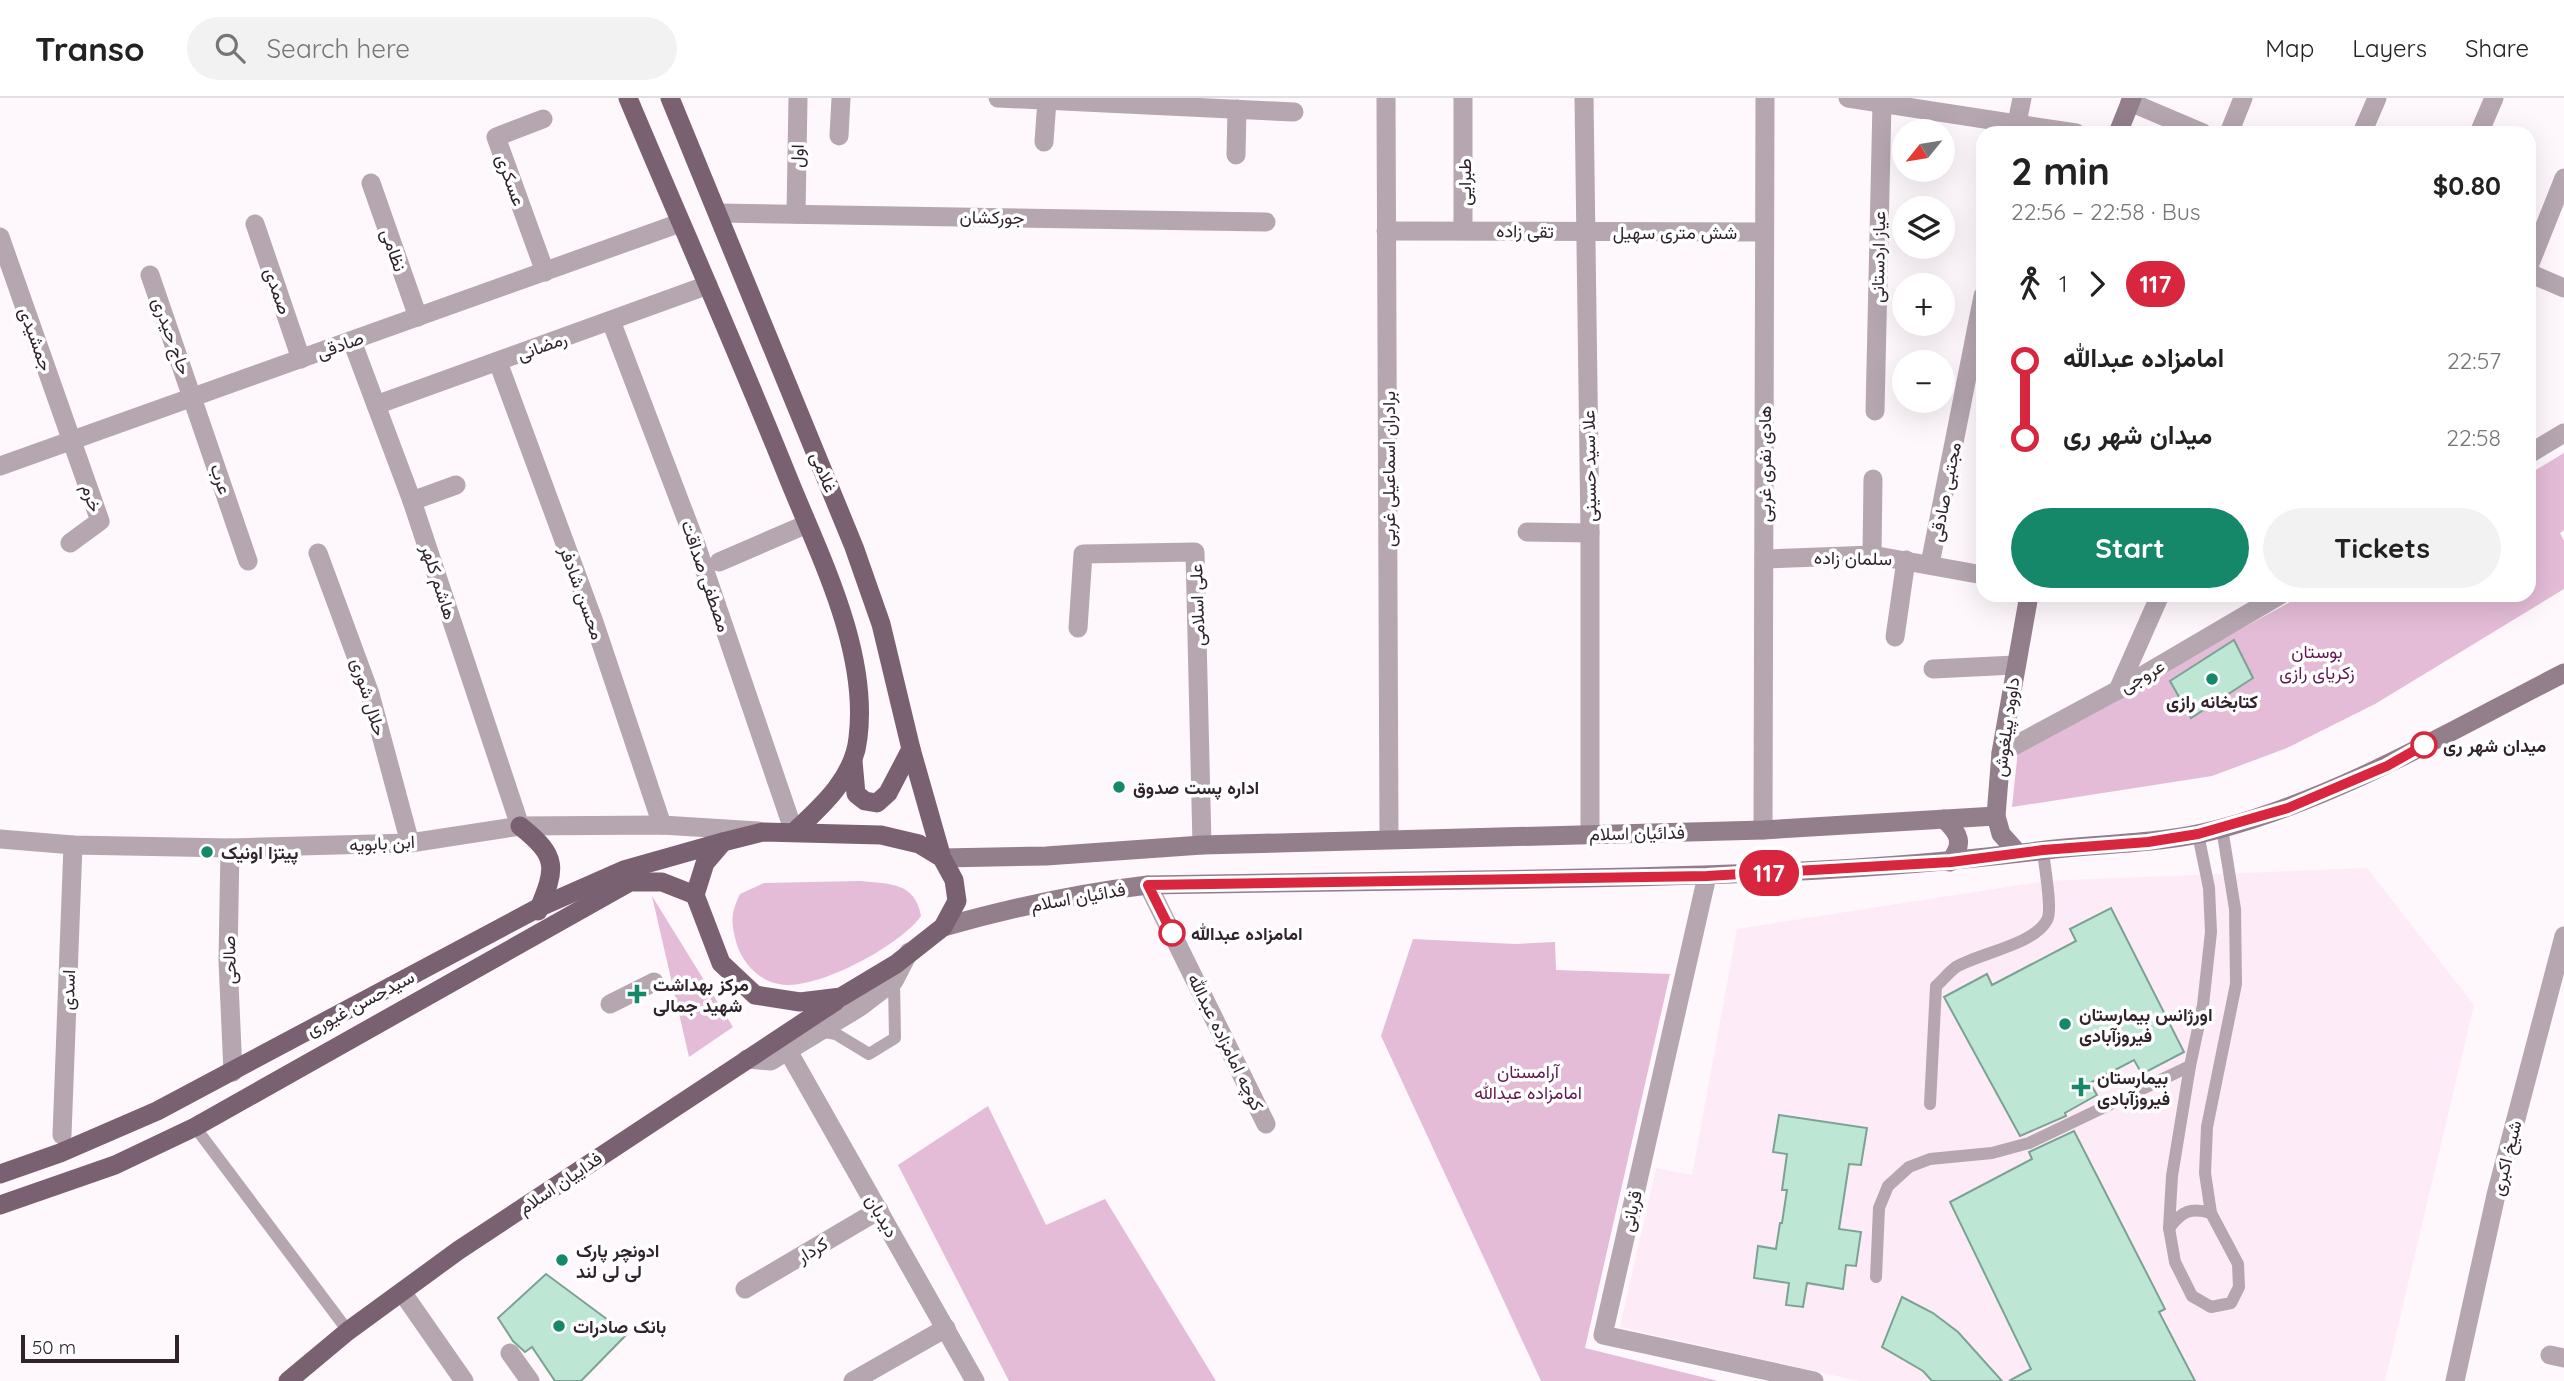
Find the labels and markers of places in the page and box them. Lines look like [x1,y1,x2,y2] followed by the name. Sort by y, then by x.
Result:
[2204,671,2220,687] marker: کتابخانه رازی
[2166,690,2258,713] place label: کتابخانه رازی
[2411,732,2437,758] marker: میدان شهر ری
[2443,734,2547,757] place label: میدان شهر ری
[1133,776,1259,800] place label: اداره پست صدوق
[1111,779,1127,795] marker: اداره پست صدوق
[221,841,298,865] place label: پیتزا اونیک
[199,844,215,860] marker: پیتزا اونیک
[1159,920,1185,946] marker: امامزاده عبدالله
[1191,922,1303,945] place label: امامزاده عبدالله
[653,973,749,1017] place label: مرکز بهداشت شهید جمالی
[627,984,647,1004] marker: مرکز بهداشت شهید جمالی
[2079,1003,2213,1047] place label: اورژانس بیمارستان فیروزآبادی
[2057,1016,2073,1032] marker: اورژانس بیمارستان فیروزآبادی
[2097,1066,2170,1110] place label: بیمارستان فیروزآبادی
[2071,1077,2091,1097] marker: بیمارستان فیروزآبادی
[576,1239,659,1283] place label: ادونچر پارک لی لی لند
[554,1252,570,1268] marker: ادونچر پارک لی لی لند
[573,1315,666,1338] place label: بانک صادرات
[551,1318,567,1334] marker: بانک صادرات

